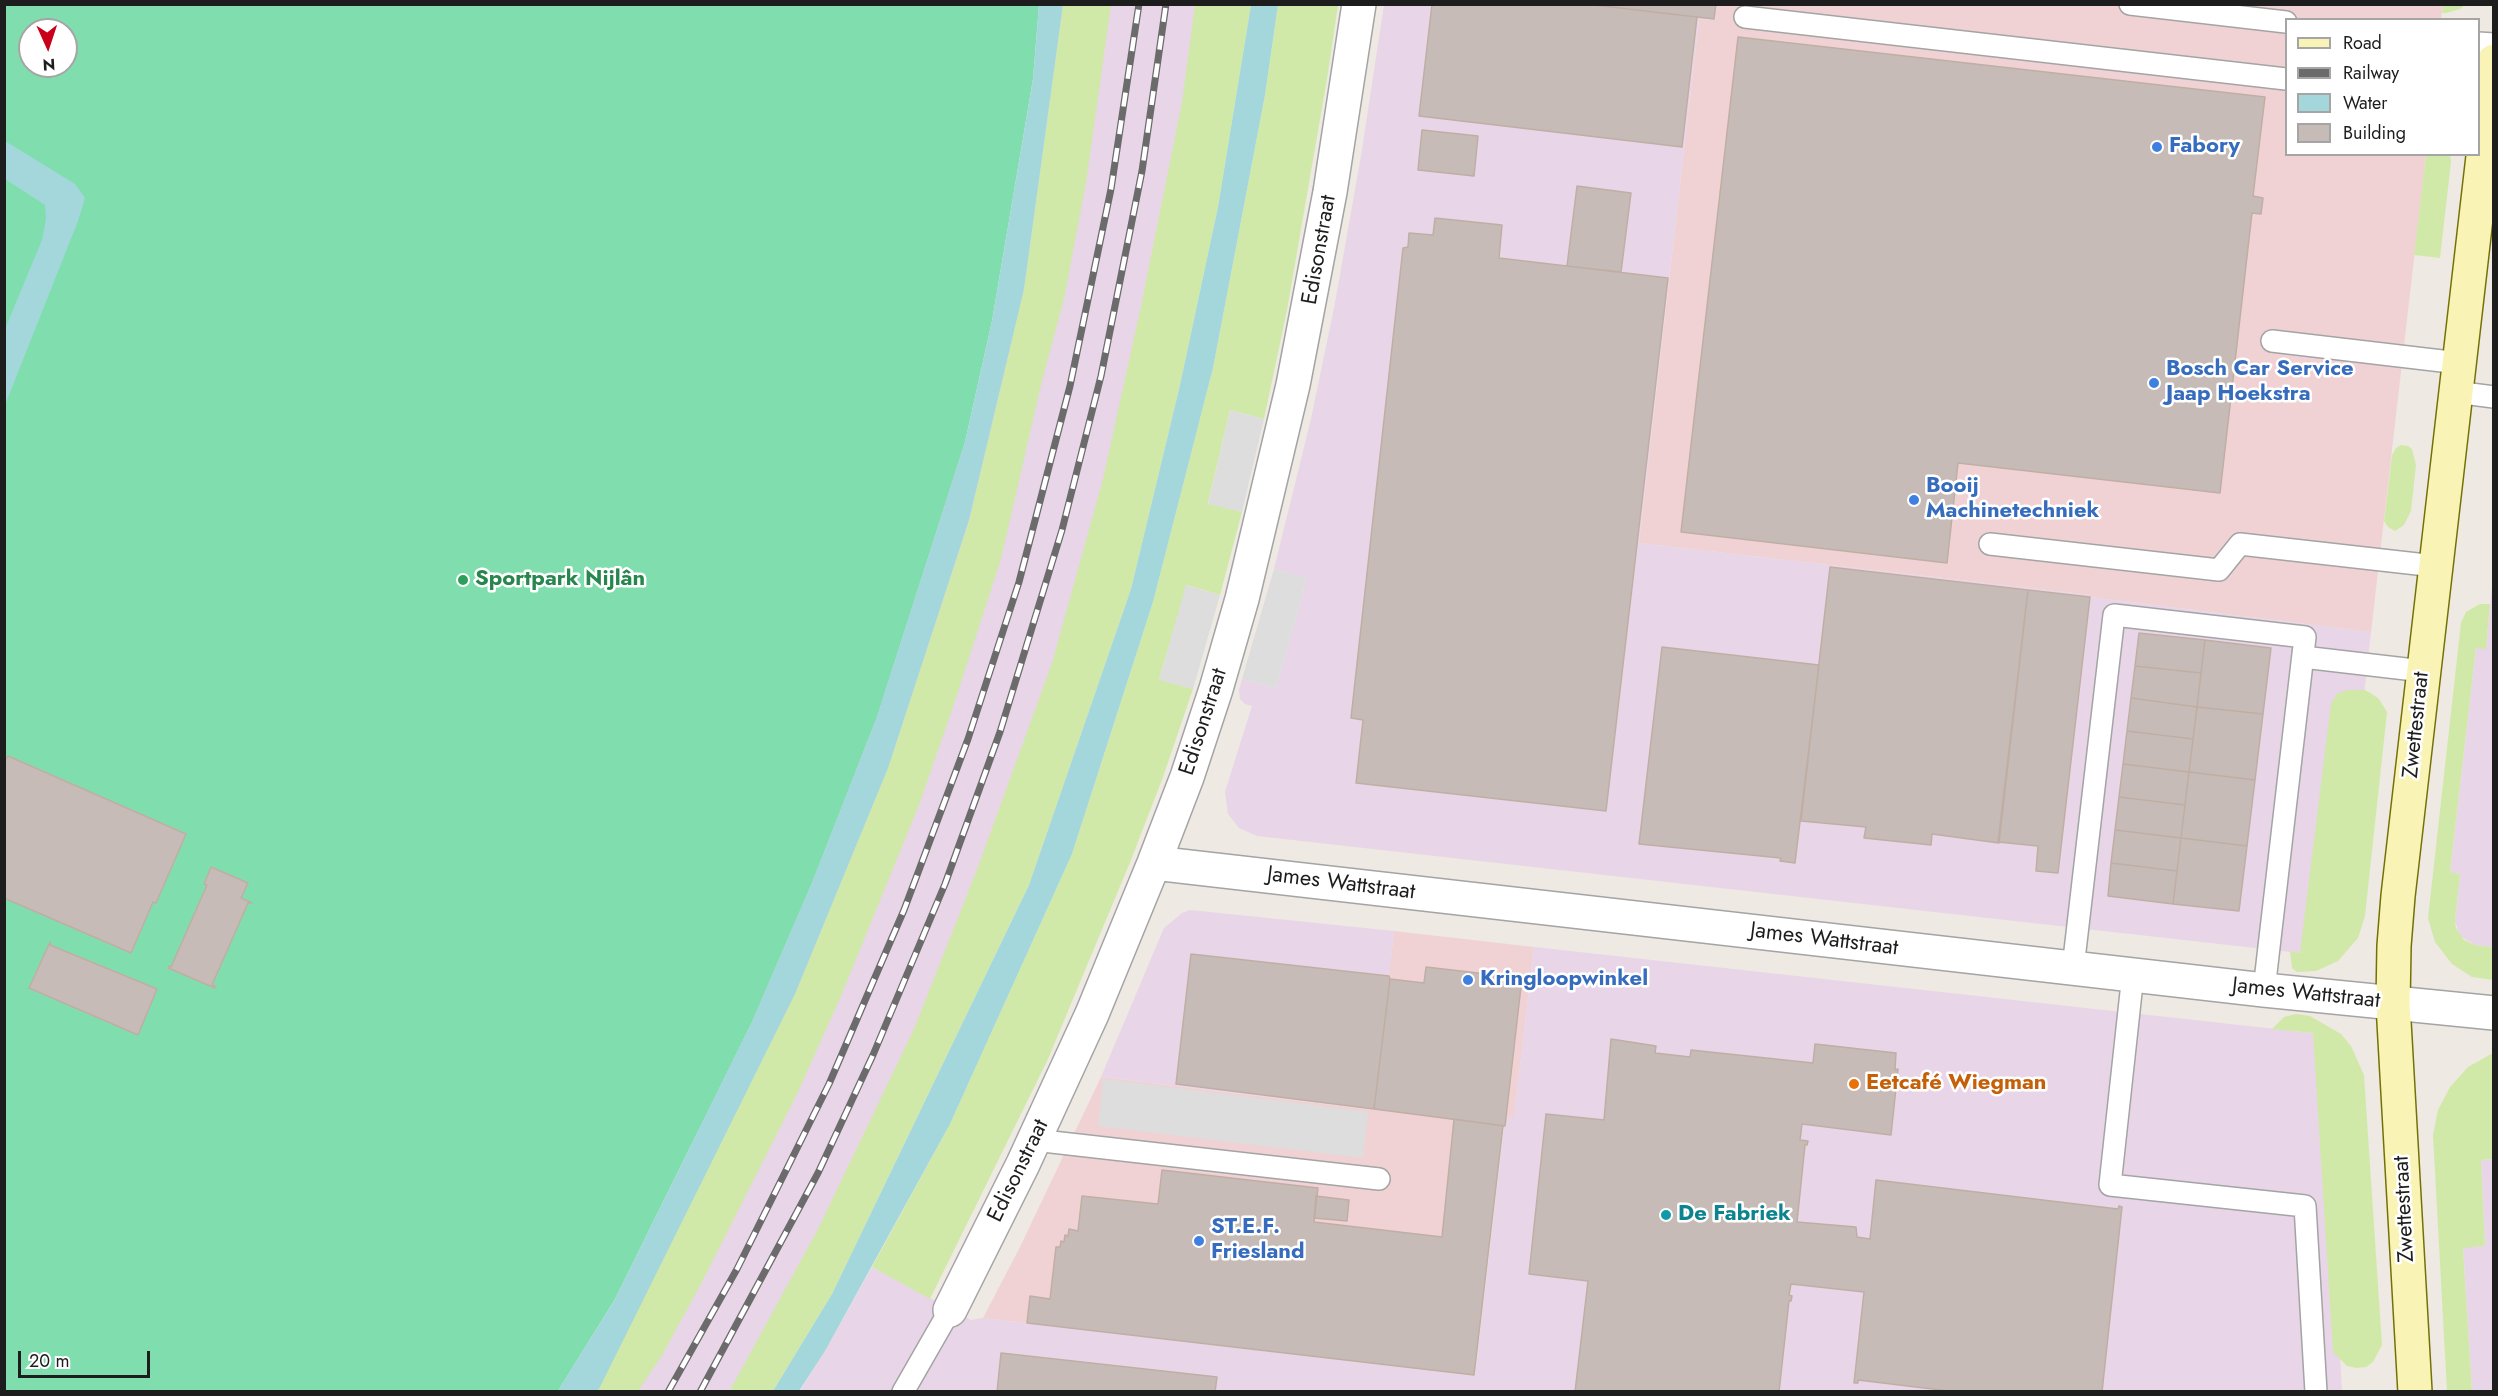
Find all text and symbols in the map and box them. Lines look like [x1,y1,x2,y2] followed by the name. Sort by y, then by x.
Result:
[18,18,78,78] north arrow
[2285,18,2480,156] legend
[2343,30,2382,56] text: Road
[42,53,56,76] text: N
[2343,60,2399,86] text: Railway
[2343,90,2387,116] text: Water
[2343,120,2406,146] text: Building
[2169,134,2240,160] place label: Fabory
[2150,140,2164,154] marker: Fabory
[1297,193,1343,307] street label: Edisonstraat
[2166,357,2354,408] place label: Bosch Car Service Jaap Hoekstra
[2147,376,2161,390] marker: Bosch Car Service Jaap Hoekstra
[1926,474,2099,526] place label: Booij Machinetechniek
[1907,493,1921,507] marker: Booij Machinetechniek
[475,567,645,593] place label: Sportpark Nijlân
[456,573,470,587] marker: Sportpark Nijlân
[1174,665,1234,779] street label: Edisonstraat
[2398,670,2436,780] street label: Zwettestraat
[1266,862,1416,906] street label: James Wattstraat
[1749,918,1899,962] street label: James Wattstraat
[1480,967,1648,993] place label: Kringloopwinkel
[1461,973,1475,987] marker: Kringloopwinkel
[2231,973,2381,1015] street label: James Wattstraat
[1866,1071,2046,1097] place label: Eetcafé Wiegman
[1847,1077,1861,1091] marker: Eetcafé Wiegman
[983,1115,1055,1227] street label: Edisonstraat
[2389,1155,2421,1263] street label: Zwettestraat
[1678,1202,1791,1228] place label: De Fabriek
[1659,1208,1673,1222] marker: De Fabriek
[1211,1215,1304,1266] place label: ST.E.F. Friesland
[1192,1234,1206,1248] marker: ST.E.F. Friesland
[21,1339,153,1377] scale bar
[29,1348,69,1374] text: 20 m

